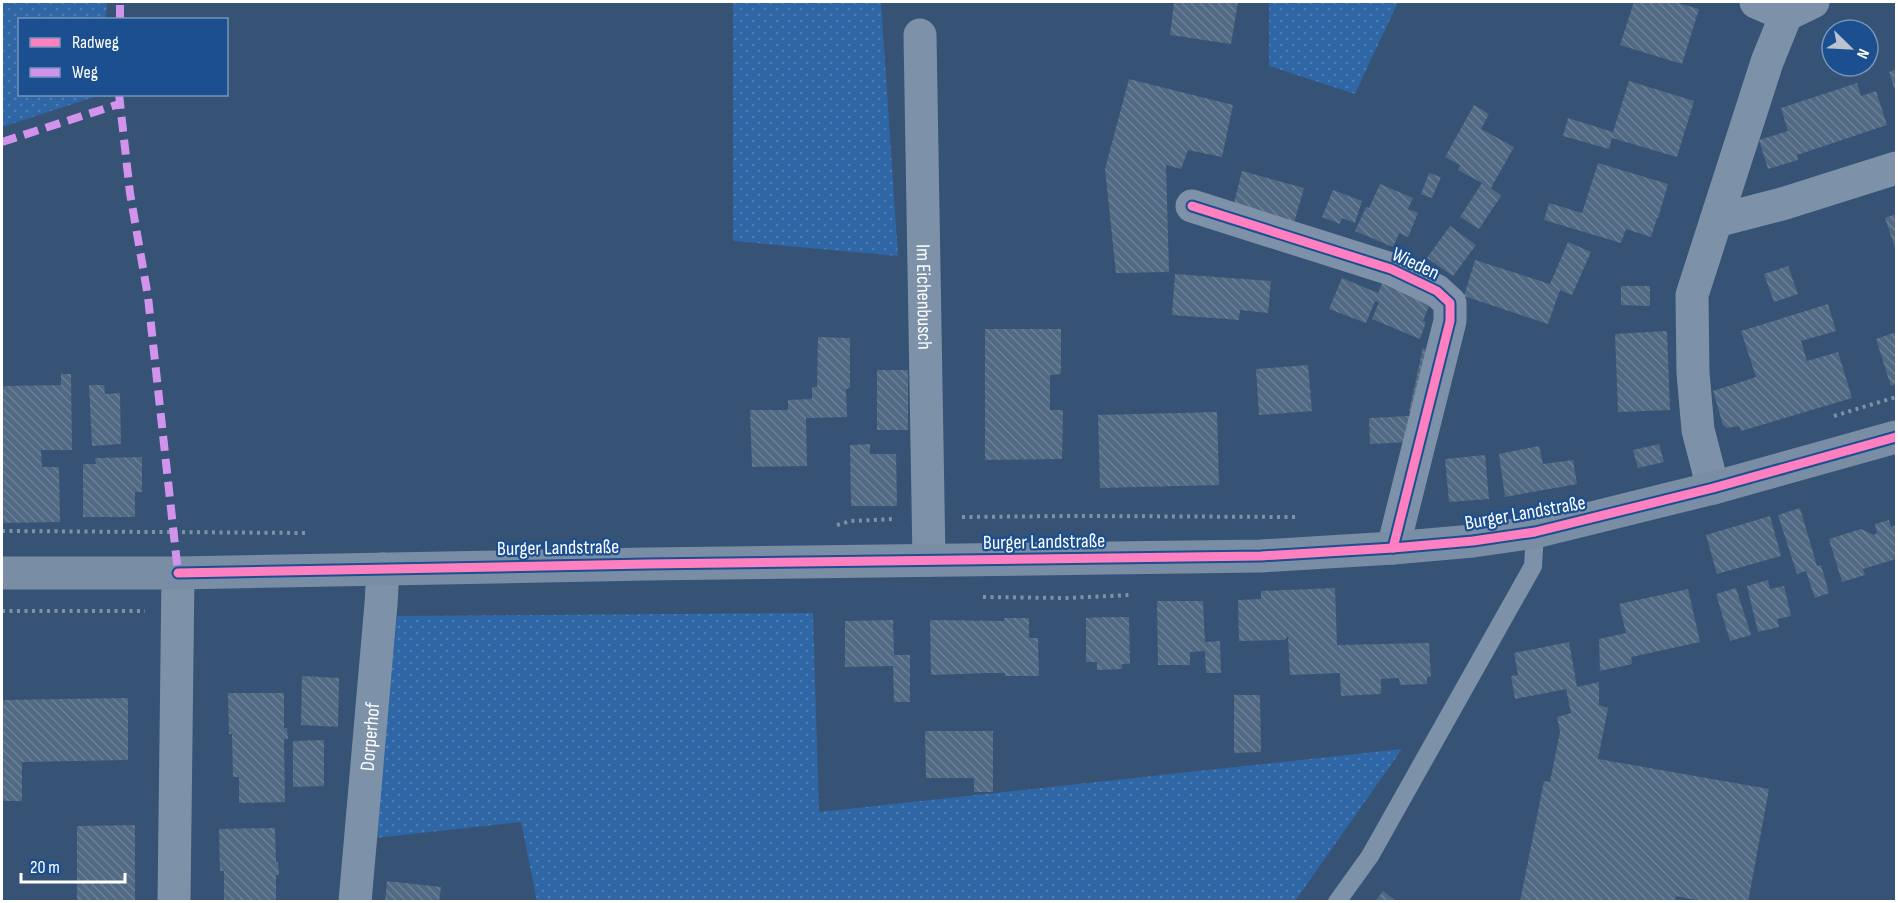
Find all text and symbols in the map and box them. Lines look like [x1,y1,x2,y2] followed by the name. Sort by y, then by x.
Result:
[18,18,228,96] legend
[1820,18,1880,78] north arrow
[72,32,119,53] text: Radweg
[1852,46,1873,61] text: N
[72,62,98,83] text: Weg
[1388,243,1443,285] street label: Wieden
[911,244,936,350] street label: Im Eichenbusch
[1463,491,1587,535] street label: Burger Landstraße
[983,529,1105,555] street label: Burger Landstraße
[497,535,619,561] street label: Burger Landstraße
[355,701,385,772] street label: Dorperhof
[21,846,124,884] scale bar
[30,857,60,878] text: 20 m

